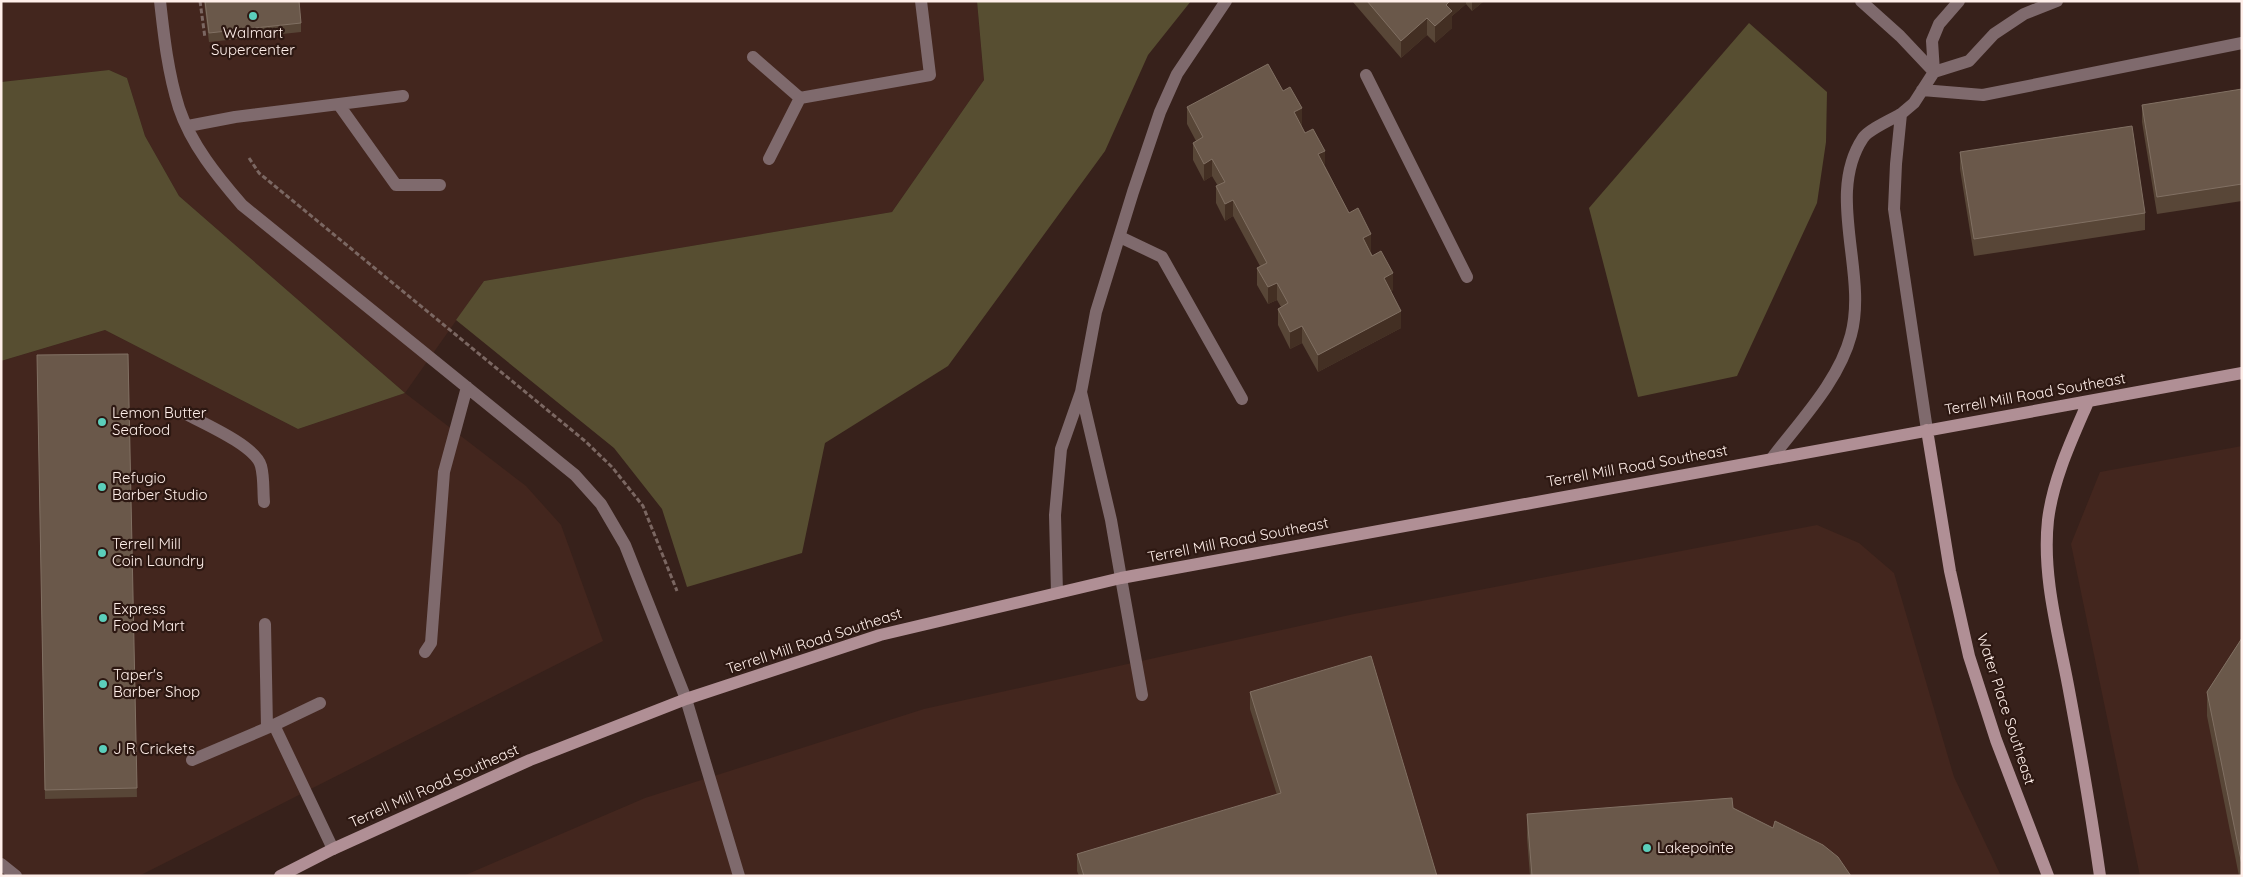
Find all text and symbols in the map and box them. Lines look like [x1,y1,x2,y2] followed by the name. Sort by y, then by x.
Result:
[247,10,259,22] marker: Walmart Supercenter
[211,23,295,59] place label: Walmart Supercenter
[1943,368,2127,419] street label: Terrell Mill Road Southeast
[112,403,207,439] place label: Lemon Butter Seafood
[96,416,108,428] marker: Lemon Butter Seafood
[1545,440,1729,491] street label: Terrell Mill Road Southeast
[112,468,207,504] place label: Refugio Barber Studio
[96,481,108,493] marker: Refugio Barber Studio
[1146,513,1330,566] street label: Terrell Mill Road Southeast
[112,534,204,570] place label: Terrell Mill Coin Laundry
[96,547,108,559] marker: Terrell Mill Coin Laundry
[113,599,185,635] place label: Express Food Mart
[724,603,904,678] street label: Terrell Mill Road Southeast
[97,612,109,624] marker: Express Food Mart
[1973,631,2040,787] street label: Water Place Southeast
[113,665,200,701] place label: Taper's Barber Shop
[97,678,109,690] marker: Taper's Barber Shop
[113,739,195,758] place label: J R Crickets
[346,739,522,832] street label: Terrell Mill Road Southeast
[97,743,109,755] marker: J R Crickets
[1657,838,1734,857] place label: Lakepointe
[1641,842,1653,854] marker: Lakepointe

